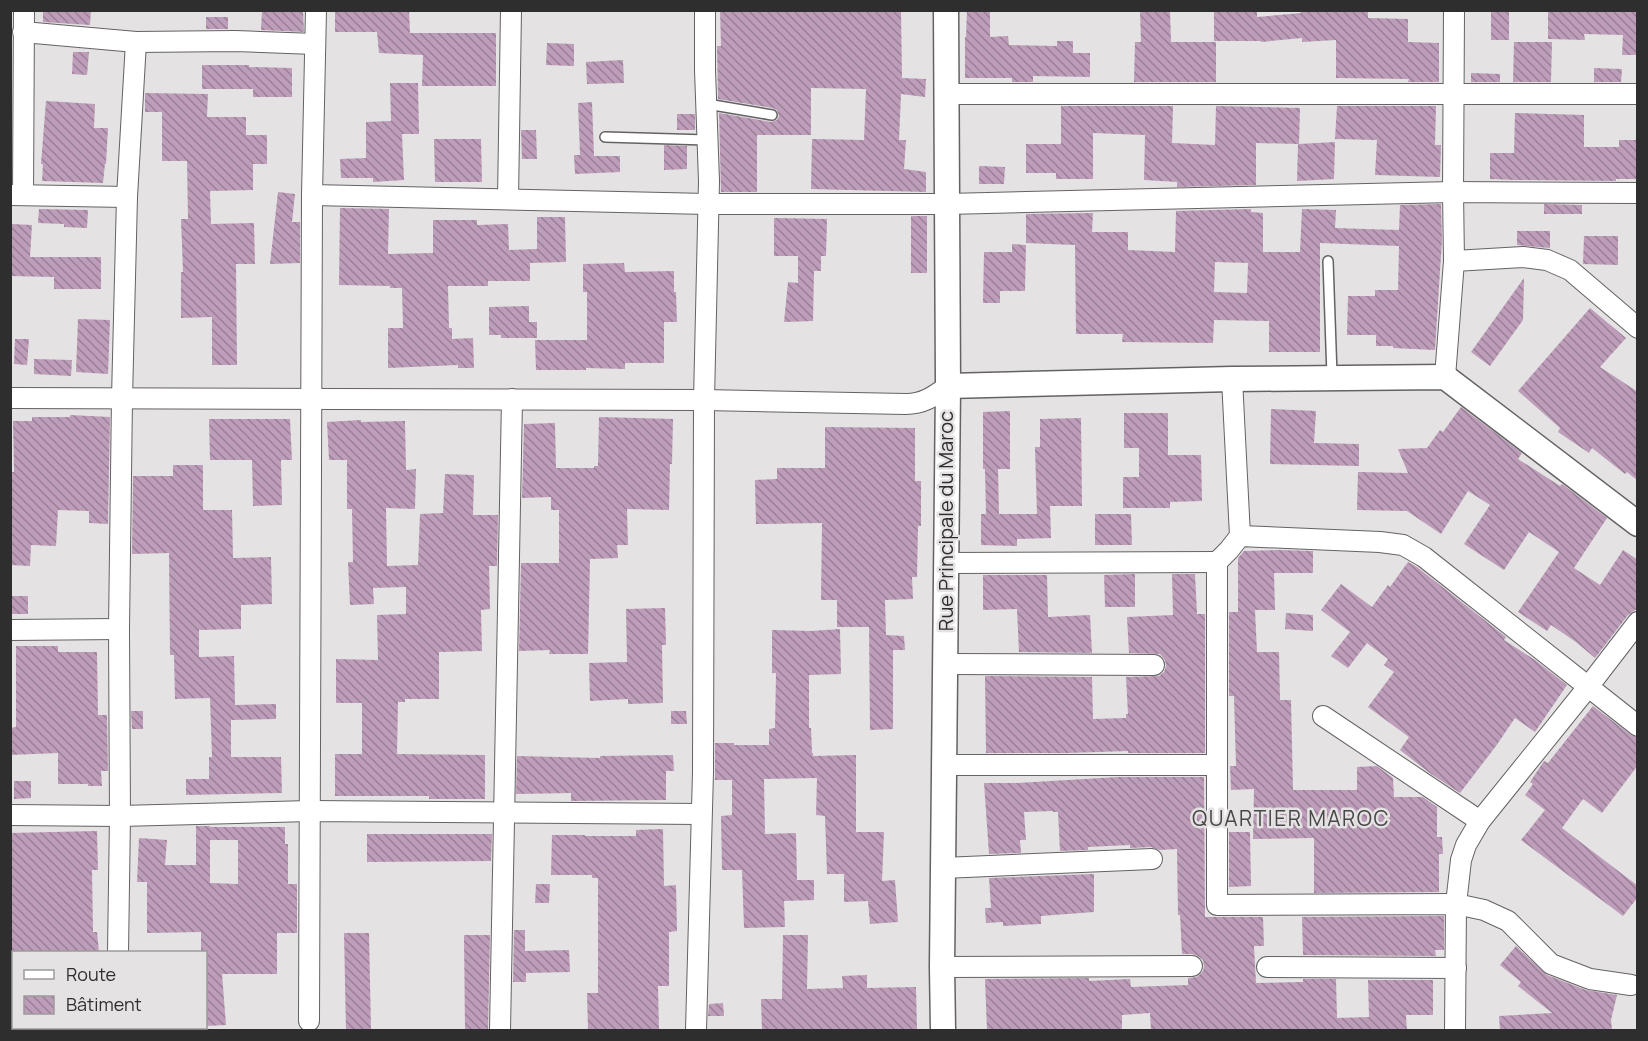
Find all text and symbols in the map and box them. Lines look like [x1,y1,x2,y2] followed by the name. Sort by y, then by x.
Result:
[932,411,959,631] street label: Rue Principale du Maroc
[1192,804,1390,832] district label: QUARTIER MAROC
[12,951,207,1029] legend
[66,962,116,986] text: Route
[66,992,142,1016] text: Bâtiment

